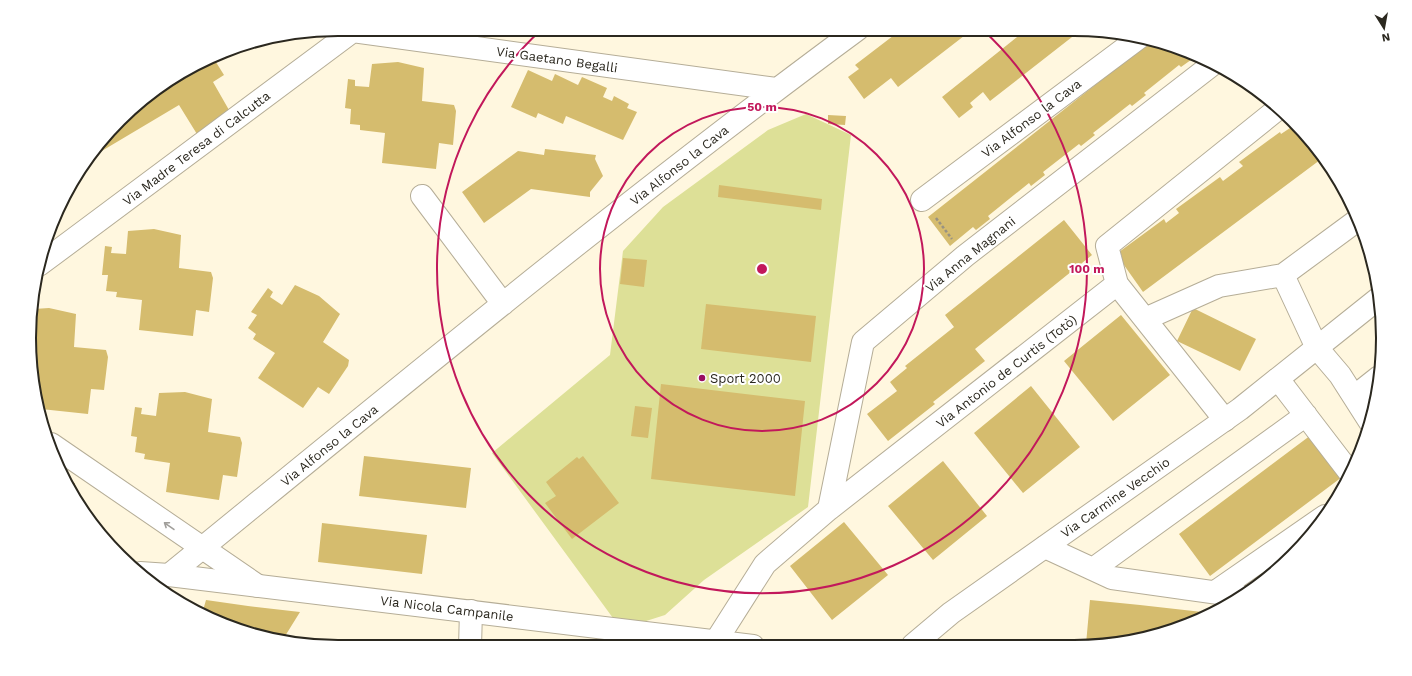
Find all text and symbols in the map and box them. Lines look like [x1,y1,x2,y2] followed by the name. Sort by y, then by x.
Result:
[1364,8,1404,48] north arrow
[1381,30,1391,44] text: N
[495,44,618,75] street label: Via Gaetano Begalli
[979,76,1085,161] street label: Via Alfonso la Cava
[120,88,273,209] street label: Via Madre Teresa di Calcutta
[747,100,777,114] text: 50 m
[627,122,732,208] street label: Via Alfonso la Cava
[922,214,1018,295] street label: Via Anna Magnani
[755,262,769,276] centre of rings
[1069,262,1105,276] text: 100 m
[933,312,1080,431] street label: Via Antonio de Curtis (Totò)
[710,371,781,386] place label: Sport 2000
[697,373,707,383] marker: Sport 2000
[278,401,381,489] street label: Via Alfonso la Cava
[1058,454,1173,541] street label: Via Carmine Vecchio
[164,522,175,530] one-way arrow
[379,593,514,624] street label: Via Nicola Campanile

